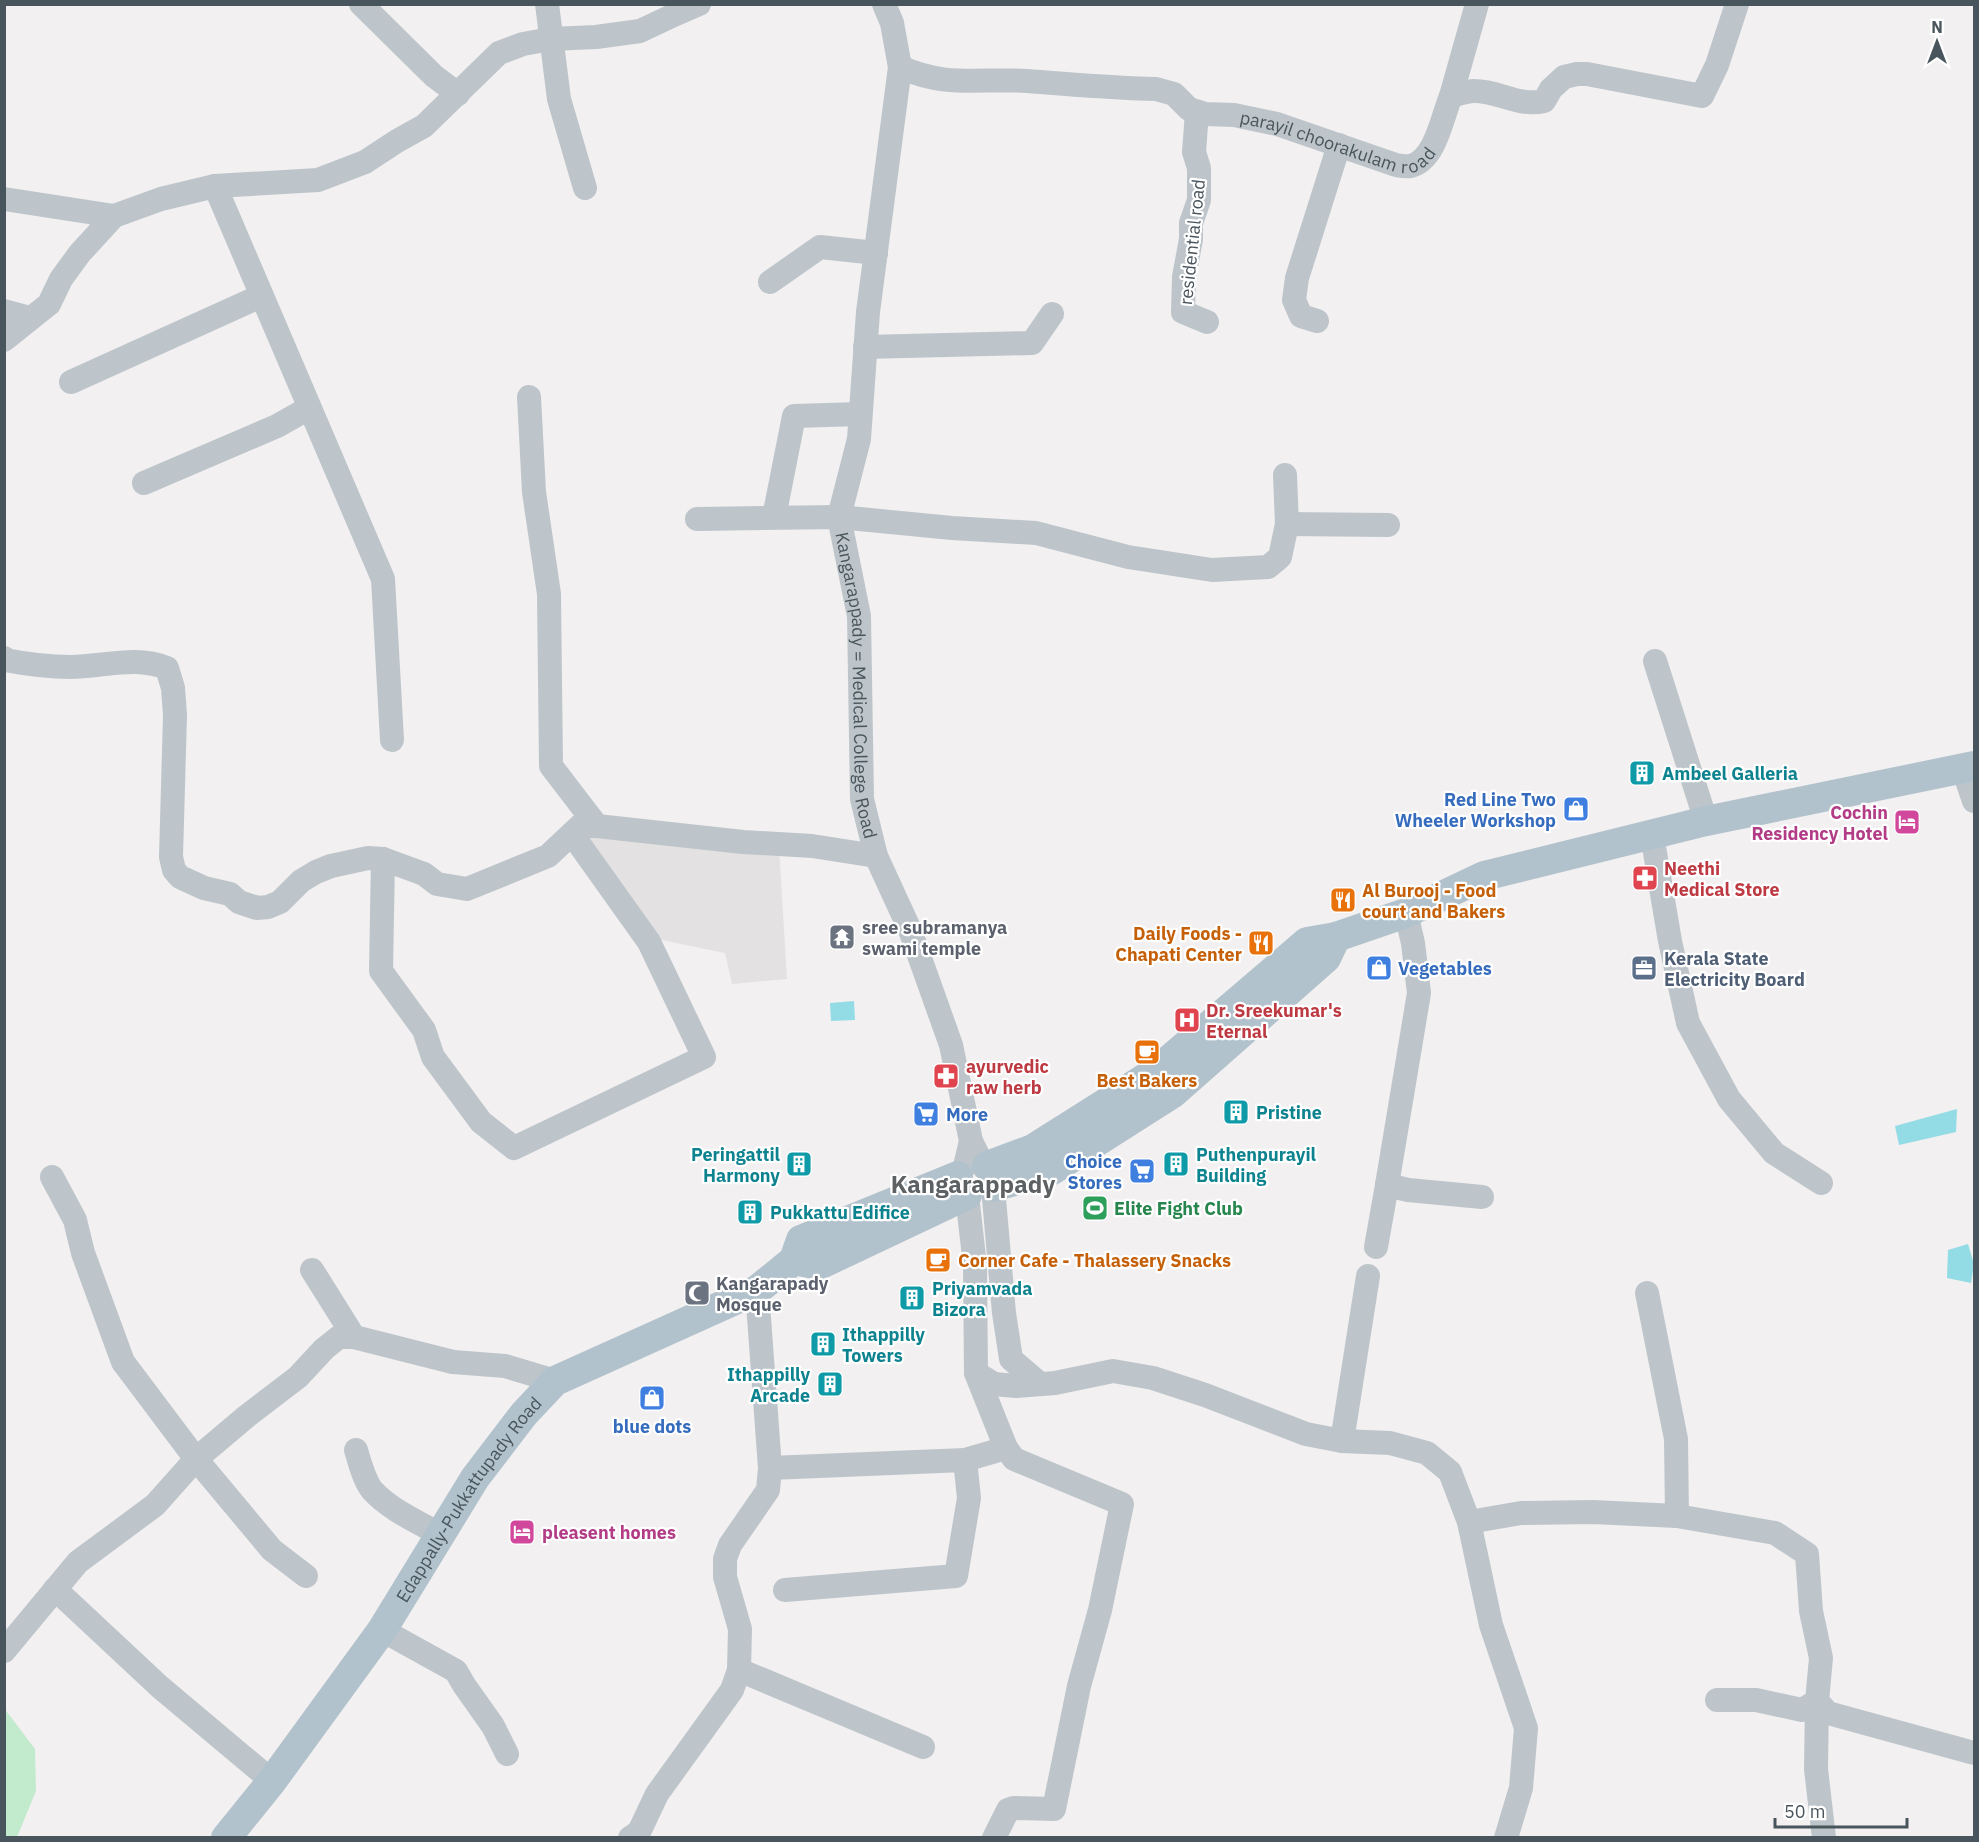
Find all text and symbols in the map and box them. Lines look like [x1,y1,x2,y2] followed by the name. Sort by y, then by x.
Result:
[1907,12,1967,72] north arrow
[1931,17,1943,37] text: N
[1238,105,1440,178] street label: parayil choorakulam road
[1174,178,1210,306] street label: residential road
[831,530,883,841] street label: Kangarappady = Medical College Road
[1627,758,1657,788] building icon: Ambeel Galleria
[1662,762,1798,785] place label: Ambeel Galleria
[1395,788,1556,832] place label: Red Line Two Wheeler Workshop
[1561,794,1591,824] shop icon: Red Line Two Wheeler Workshop
[1751,801,1889,845] place label: Cochin Residency Hotel
[1892,807,1922,837] hotel icon: Cochin Residency Hotel
[1664,857,1780,901] place label: Neethi Medical Store
[1630,863,1660,893] pharmacy icon: Neethi Medical Store
[1362,879,1505,923] place label: Al Burooj - Food court and Bakers
[1328,885,1358,915] restaurant icon: Al Burooj - Food court and Bakers
[862,916,1007,960] place label: sree subramanya swami temple
[827,922,857,952] temple icon: sree subramanya swami temple
[1115,922,1242,966] place label: Daily Foods - Chapati Center
[1246,928,1276,958] restaurant icon: Daily Foods - Chapati Center
[1664,947,1805,991] place label: Kerala State Electricity Board
[1364,953,1394,983] shop icon: Vegetables
[1629,953,1659,983] office icon: Kerala State Electricity Board
[1398,957,1492,980] place label: Vegetables
[1206,999,1342,1043] place label: Dr. Sreekumar's Eternal
[1172,1005,1202,1035] hospital icon: Dr. Sreekumar's Eternal
[1132,1037,1162,1067] cafe icon: Best Bakers
[966,1055,1049,1099] place label: ayurvedic raw herb
[931,1061,961,1091] pharmacy icon: ayurvedic raw herb
[1097,1069,1197,1092] place label: Best Bakers
[1221,1097,1251,1127] building icon: Pristine
[911,1099,941,1129] supermarket icon: More
[1256,1101,1322,1124] place label: Pristine
[946,1103,988,1126] place label: More
[691,1143,781,1187] place label: Peringattil Harmony
[1196,1143,1317,1187] place label: Puthenpurayil Building
[784,1149,814,1179] building icon: Peringattil Harmony
[1161,1149,1191,1179] building icon: Puthenpurayil Building
[1065,1150,1122,1194] place label: Choice Stores
[1127,1156,1157,1186] supermarket icon: Choice Stores
[891,1168,1055,1200] district label: Kangarappady
[1080,1193,1110,1223] sports icon: Elite Fight Club
[735,1197,765,1227] building icon: Pukkattu Edifice
[1114,1197,1243,1220] place label: Elite Fight Club
[770,1201,910,1224] place label: Pukkattu Edifice
[923,1245,953,1275] cafe icon: Corner Cafe - Thalassery Snacks
[958,1249,1231,1272] place label: Corner Cafe - Thalassery Snacks
[716,1272,829,1316] place label: Kangarapady Mosque
[932,1277,1033,1321] place label: Priyamvada Bizora
[682,1278,712,1308] mosque icon: Kangarapady Mosque
[897,1283,927,1313] building icon: Priyamvada Bizora
[842,1323,925,1367] place label: Ithappilly Towers
[808,1329,838,1359] building icon: Ithappilly Towers
[727,1363,810,1407] place label: Ithappilly Arcade
[815,1369,845,1399] building icon: Ithappilly Arcade
[637,1383,667,1413] shop icon: blue dots
[390,1391,546,1606] street label: Edappally-Pukkattupady Road
[613,1415,691,1438] place label: blue dots
[507,1517,537,1547] hotel icon: pleasent homes
[542,1521,676,1544] place label: pleasent homes
[1775,1791,1907,1829] scale bar
[1784,1800,1826,1823] text: 50 m

